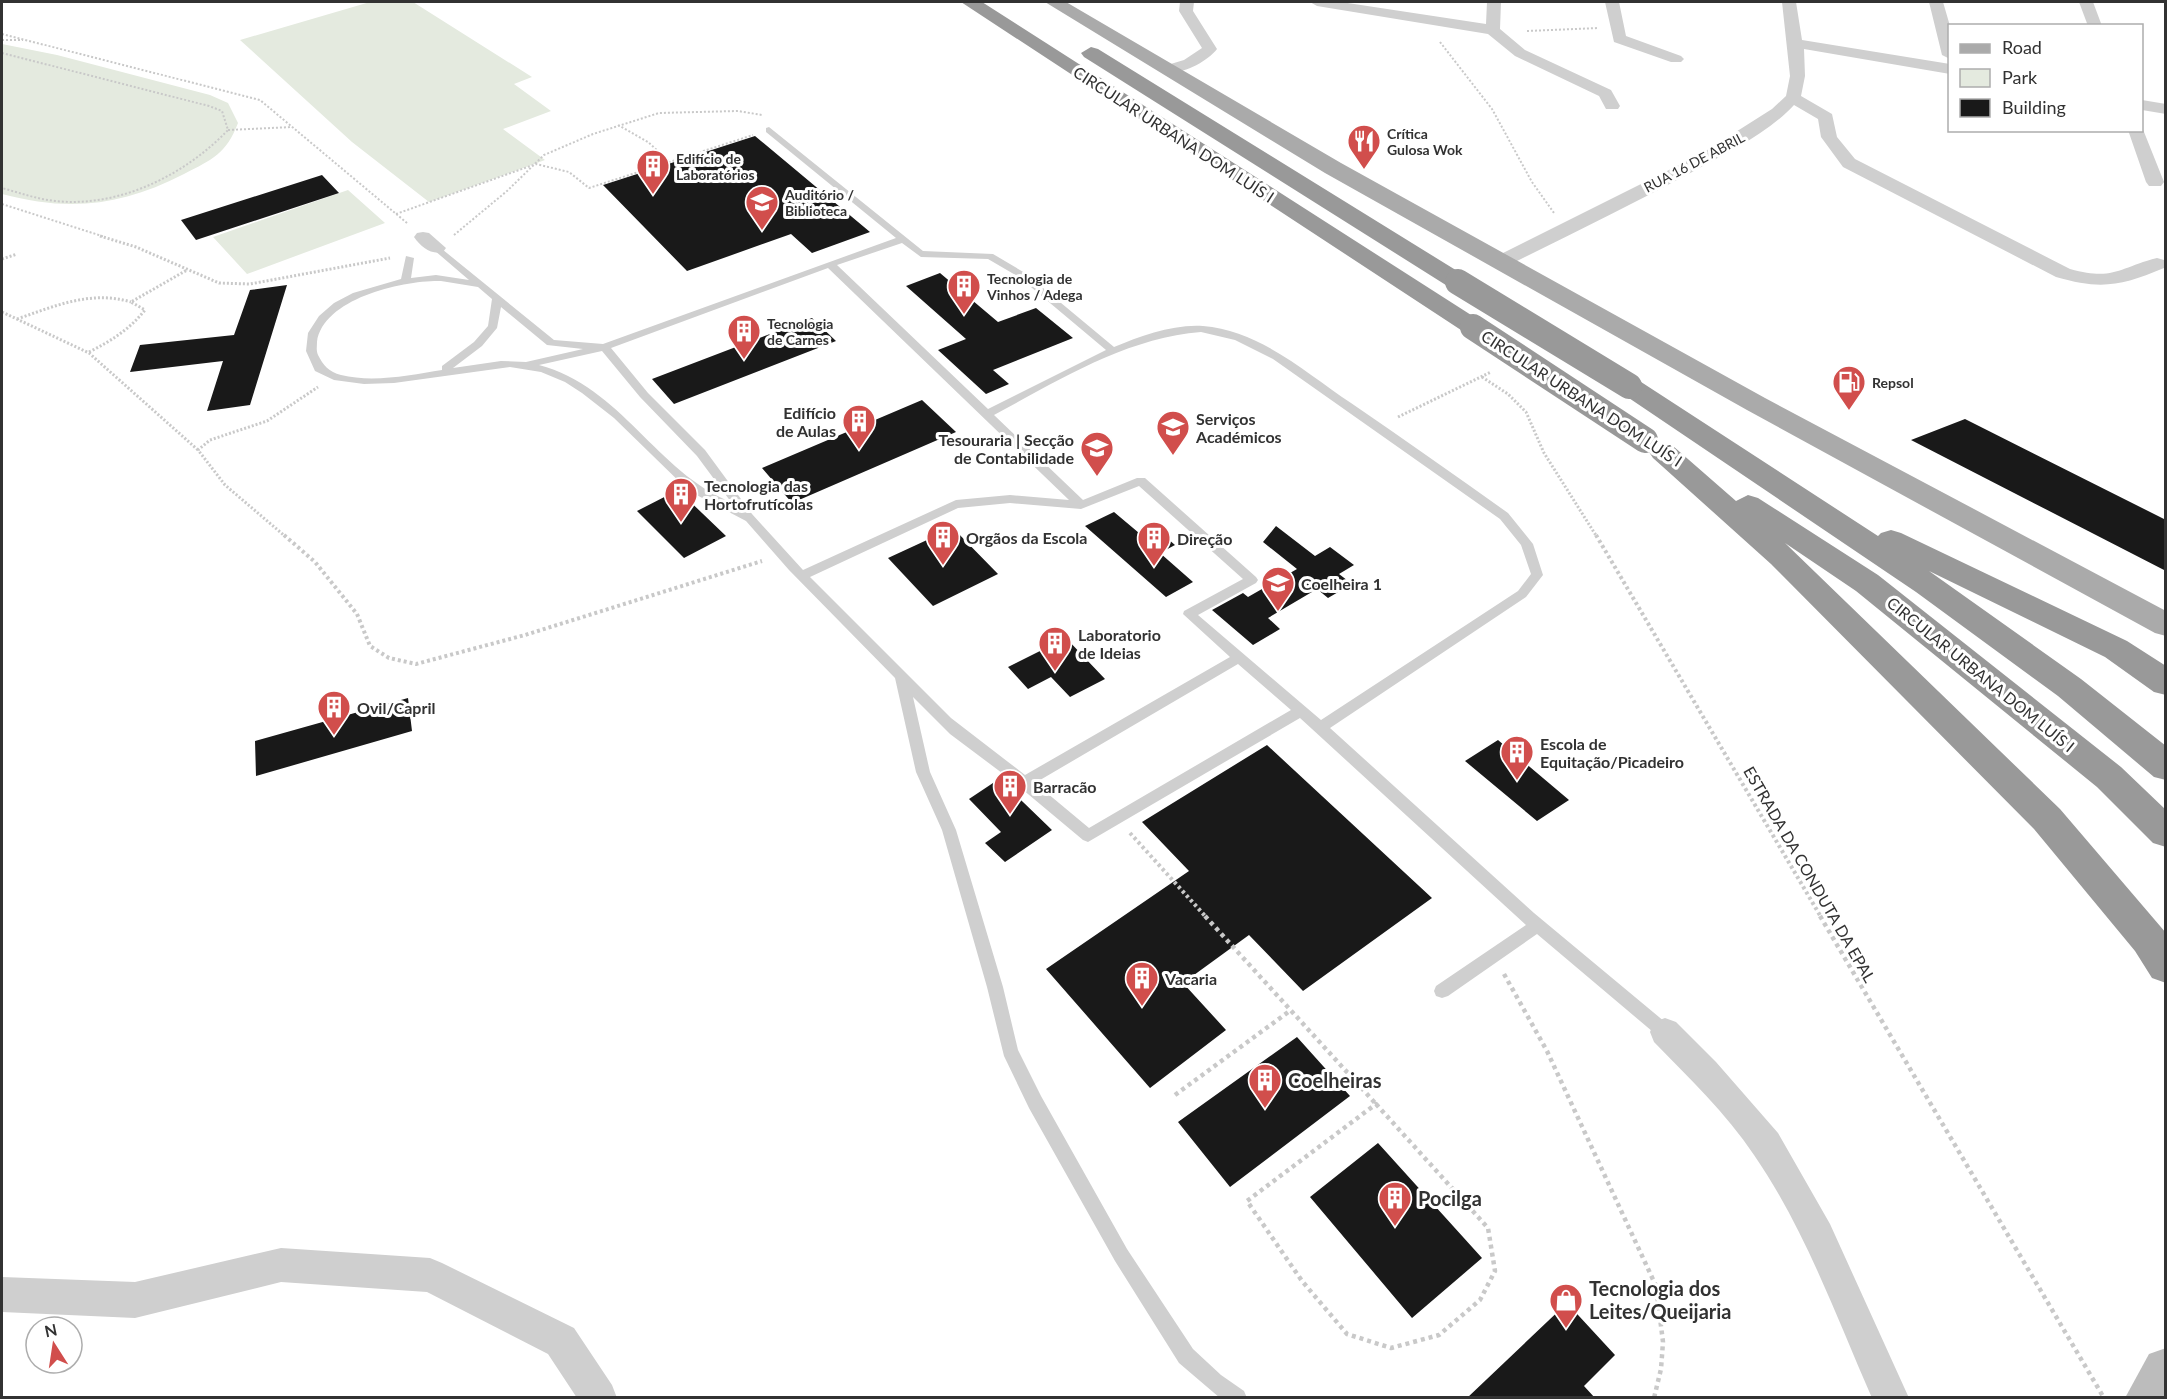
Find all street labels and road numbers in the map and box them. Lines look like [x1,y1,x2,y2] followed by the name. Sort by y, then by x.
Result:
[1070,62,1278,206] street label: CIRCULAR URBANA DOM LUÍS I
[1641,128,1747,196] street label: RUA 16 DE ABRIL
[1478,326,1686,470] street label: CIRCULAR URBANA DOM LUÍS I
[1884,593,2078,755] street label: CIRCULAR URBANA DOM LUÍS I
[1740,763,1880,985] street label: ESTRADA DA CONDUTA DA EPAL

